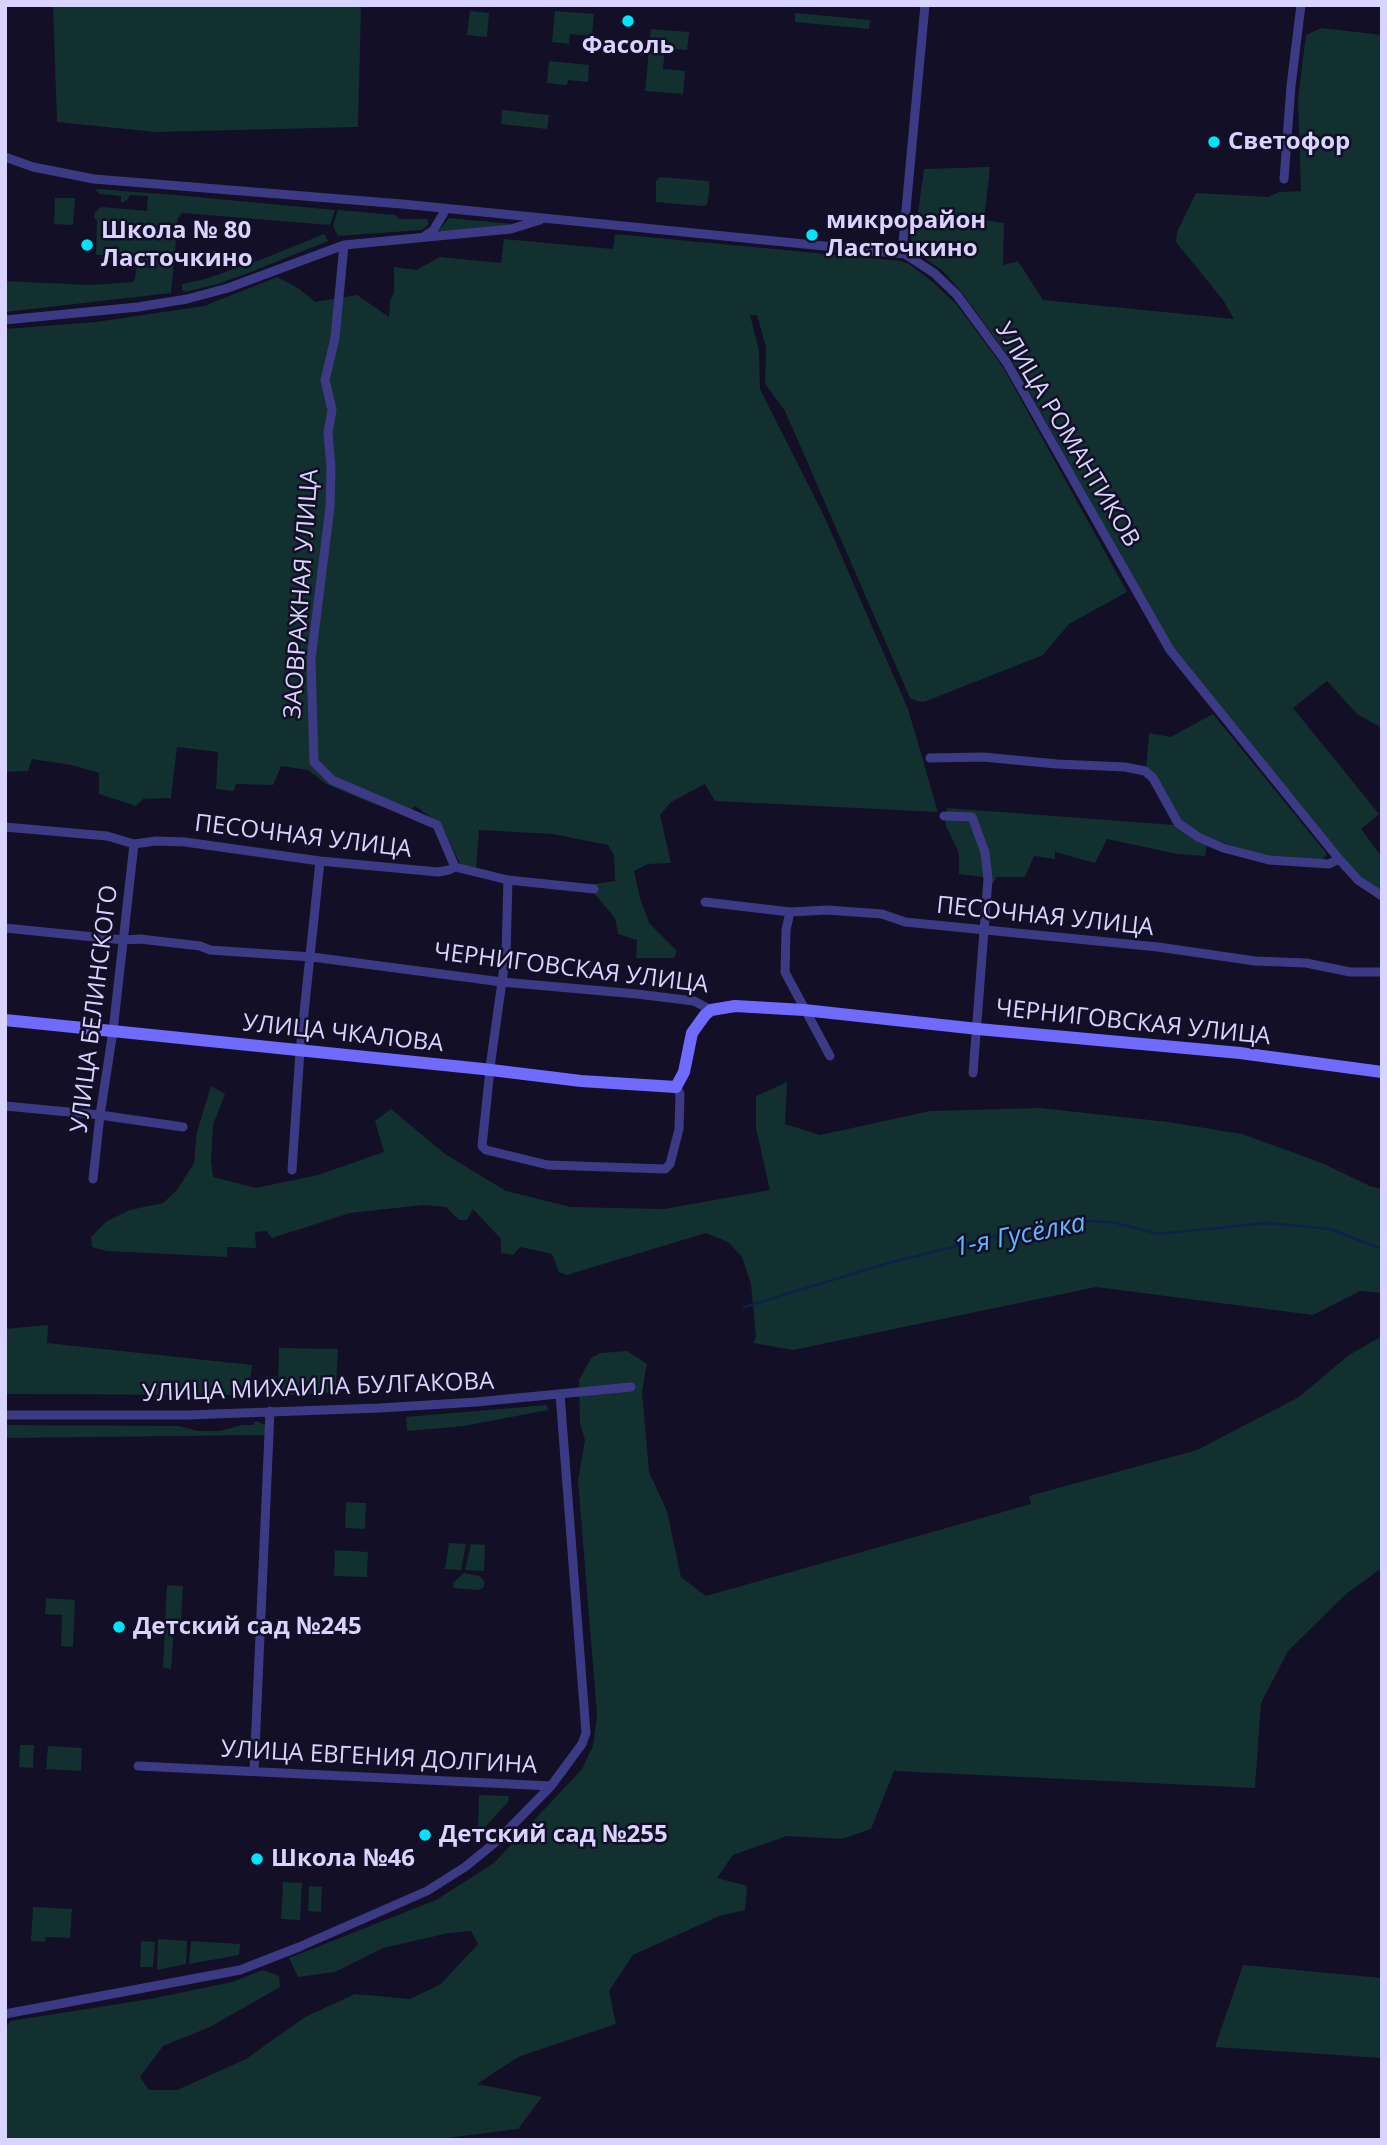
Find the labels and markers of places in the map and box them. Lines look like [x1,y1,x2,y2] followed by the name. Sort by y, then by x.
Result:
[620,13,636,29] marker: Фасоль
[582,32,674,60] place label: Фасоль
[1228,128,1350,156] place label: Светофор
[1206,134,1222,150] marker: Светофор
[826,207,986,263] place label: микрорайон Ласточкино
[101,217,252,273] place label: Школа № 80 Ласточкино
[804,227,820,243] marker: микрорайон Ласточкино
[79,237,95,253] marker: Школа № 80 Ласточкино
[133,1613,362,1641] place label: Детский сад №245
[111,1619,127,1635] marker: Детский сад №245
[439,1821,668,1849] place label: Детский сад №255
[417,1827,433,1843] marker: Детский сад №255
[271,1845,415,1873] place label: Школа №46
[249,1851,265,1867] marker: Школа №46

